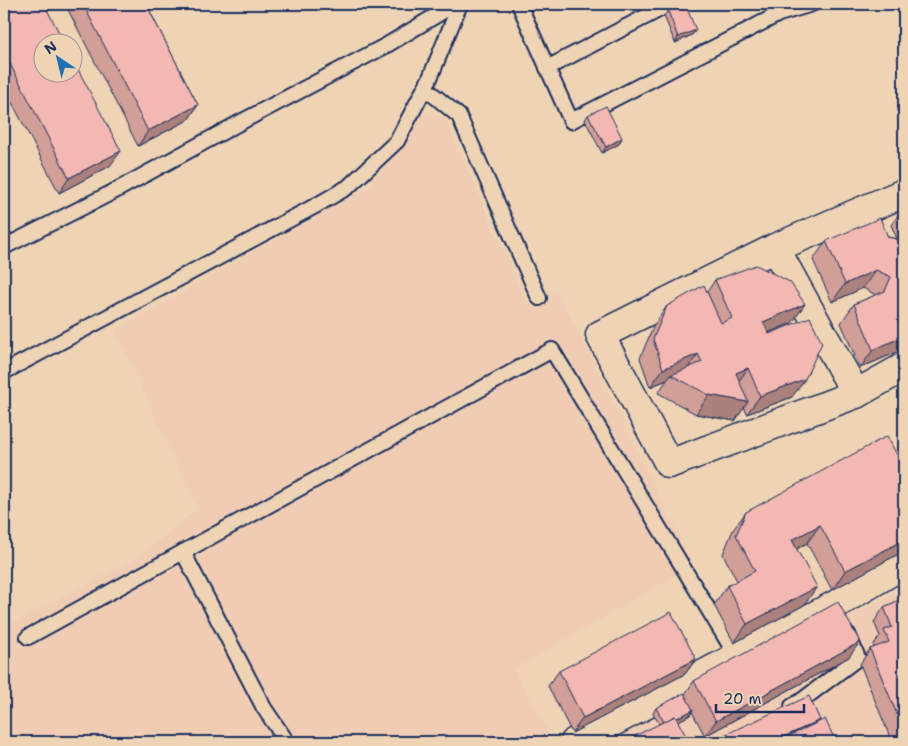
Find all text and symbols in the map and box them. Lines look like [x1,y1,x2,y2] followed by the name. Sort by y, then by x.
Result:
[32,32,82,82] north arrow
[41,37,60,58] text: N
[716,681,803,713] scale bar
[723,689,762,709] text: 20 m

